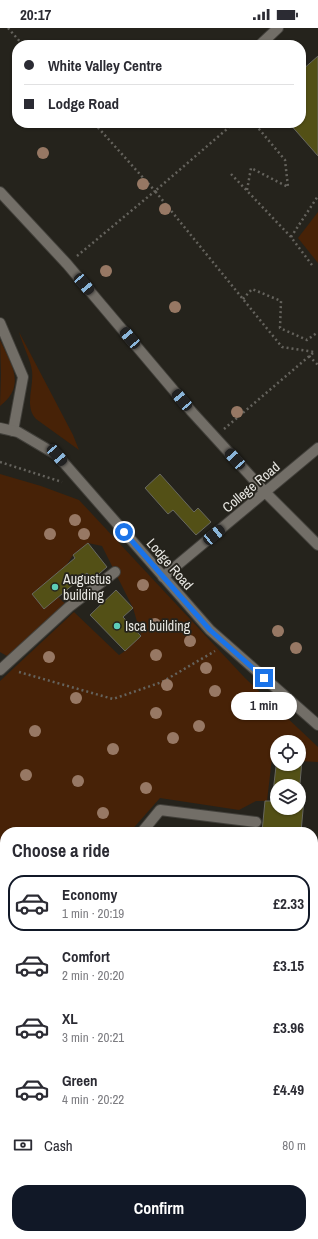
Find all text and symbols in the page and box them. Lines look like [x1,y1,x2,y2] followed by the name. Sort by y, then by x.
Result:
[20,4,51,25] text: 20:17
[48,55,162,76] text: White Valley Centre
[48,93,119,114] text: Lodge Road
[72,271,96,297] car
[118,325,142,351] car
[170,387,194,413] car
[45,442,69,468] car
[223,446,247,472] car
[219,458,283,516] street label: College Road
[115,523,133,541] route start
[201,523,227,547] car
[143,534,197,594] street label: Lodge Road
[62,570,111,604] place label: Augustus building
[50,582,60,592] marker: Augustus building
[125,617,191,635] place label: Isca building
[112,621,122,631] marker: Isca building
[255,669,273,687] route end
[231,692,297,720] callout: 1 min
[250,697,278,714] text: 1 min
[270,735,306,815] map controls
[270,735,306,771] button: locate
[270,779,306,815] button: layers
[12,838,110,863] text: Choose a ride
[62,884,117,905] text: Economy
[14,885,50,921] icon: car
[273,893,304,914] text: £2.33
[62,905,124,922] text: 1 min · 20:19
[62,946,110,967] text: Comfort
[14,947,50,983] icon: car
[273,955,304,976] text: £3.15
[62,967,124,984] text: 2 min · 20:20
[62,1008,78,1029] text: XL
[14,1009,50,1045] icon: car
[273,1017,304,1038] text: £3.96
[62,1029,124,1046] text: 3 min · 20:21
[62,1070,98,1091] text: Green
[14,1071,50,1107] icon: car
[273,1079,304,1100] text: £4.49
[62,1091,124,1108] text: 4 min · 20:22
[12,1134,34,1156] icon: cash
[44,1135,73,1156] text: Cash
[282,1137,306,1154] text: 80 m
[12,1185,306,1231] button: Confirm

